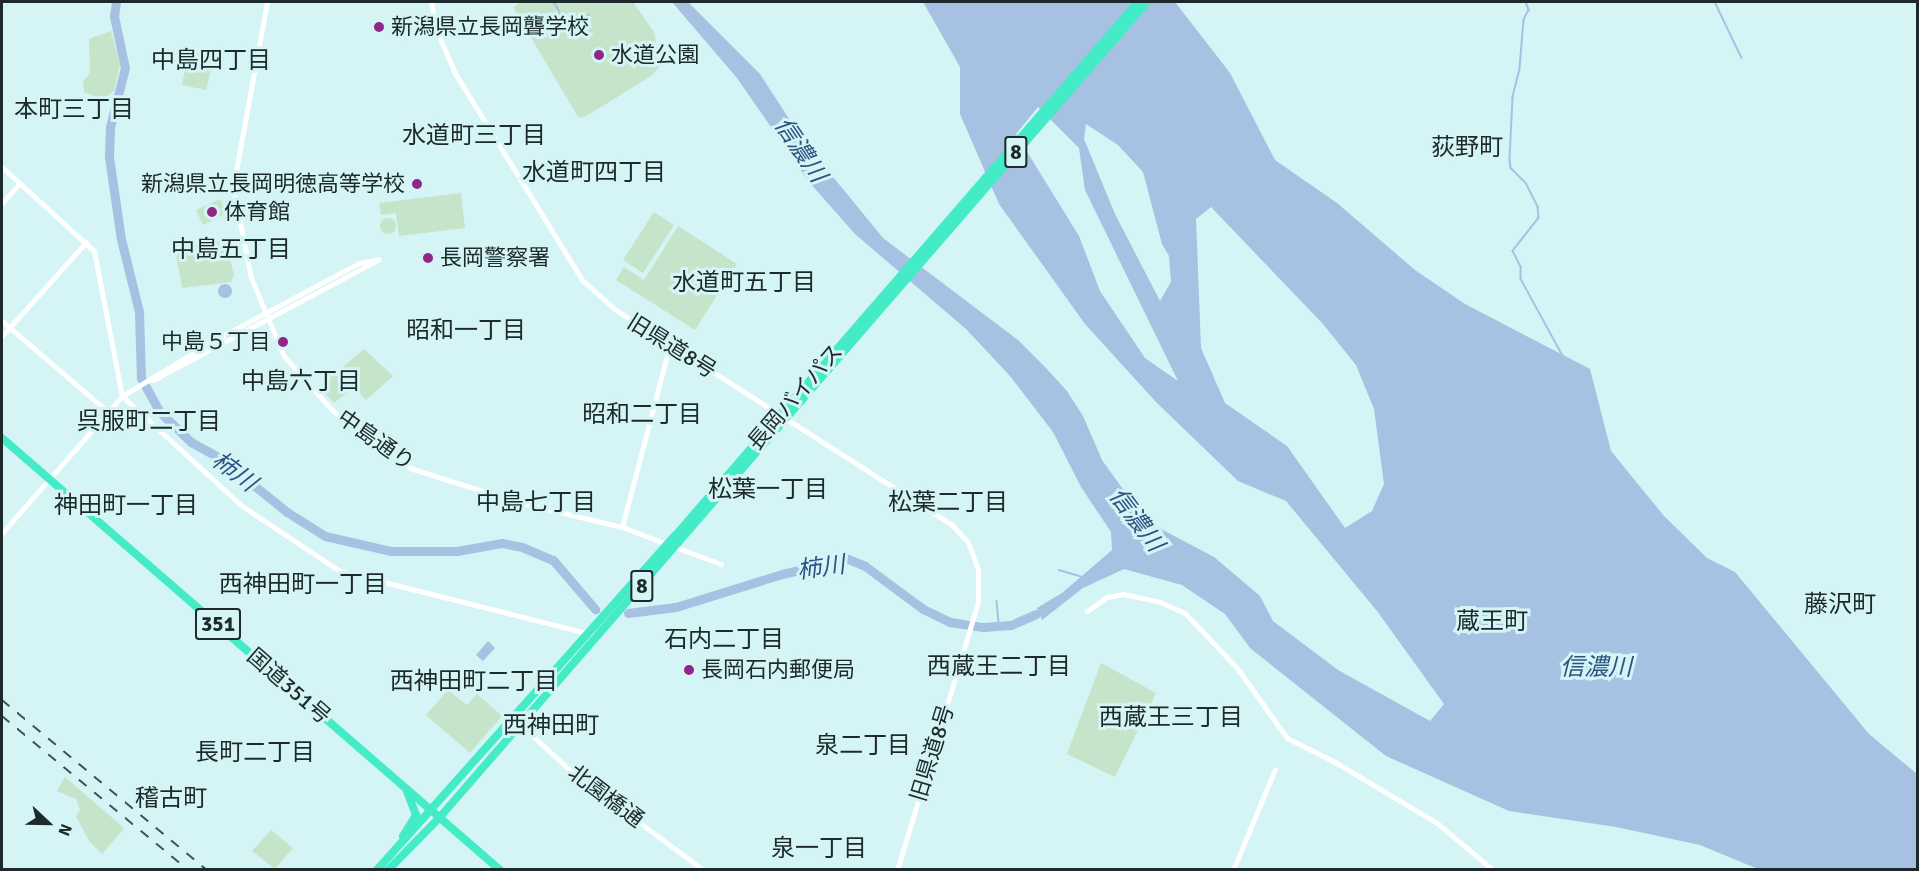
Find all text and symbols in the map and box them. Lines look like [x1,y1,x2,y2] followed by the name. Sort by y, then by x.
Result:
[391,14,589,40] place label: 新潟県立長岡聾学校
[372,20,386,34] marker: 新潟県立長岡聾学校
[611,42,699,68] place label: 水道公園
[151,47,271,75] district label: 中島四丁目
[592,48,606,62] marker: 水道公園
[14,96,134,124] district label: 本町三丁目
[768,112,832,188] water label: 信濃川
[402,122,546,150] district label: 水道町三丁目
[1004,134,1028,170] road number: 8
[1431,134,1503,162] district label: 荻野町
[522,159,666,187] district label: 水道町四丁目
[141,171,405,197] place label: 新潟県立長岡明徳高等学校
[410,177,424,191] marker: 新潟県立長岡明徳高等学校
[224,199,290,225] place label: 体育館
[205,205,219,219] marker: 体育館
[171,236,291,264] district label: 中島五丁目
[440,245,550,271] place label: 長岡警察署
[421,251,435,265] marker: 長岡警察署
[672,269,816,297] district label: 水道町五丁目
[623,308,721,384] street label: 旧県道8号
[406,317,526,345] district label: 昭和一丁目
[161,329,271,355] place label: 中島５丁目
[276,335,290,349] marker: 中島５丁目
[742,339,848,455] street label: 長岡バイパス
[241,368,361,396] district label: 中島六丁目
[582,401,702,429] district label: 昭和二丁目
[332,404,420,476] street label: 中島通り
[77,408,221,436] district label: 呉服町二丁目
[206,446,262,498] water label: 柿川
[708,476,828,504] district label: 松葉一丁目
[1103,483,1169,557] water label: 信濃川
[476,489,596,517] district label: 中島七丁目
[888,489,1008,517] district label: 松葉二丁目
[54,492,198,520] district label: 神田町一丁目
[795,550,847,586] water label: 柿川
[630,568,654,604] road number: 8
[219,571,387,599] district label: 西神田町一丁目
[1804,591,1876,619] district label: 藤沢町
[194,606,242,642] road number: 351
[1456,608,1528,636] district label: 蔵王町
[664,626,784,654] district label: 石内二丁目
[242,643,336,729] street label: 国道351号
[927,653,1071,681] district label: 西蔵王二丁目
[1560,654,1632,682] water label: 信濃川
[701,657,855,683] place label: 長岡石内郵便局
[682,663,696,677] marker: 長岡石内郵便局
[390,668,558,696] district label: 西神田町二丁目
[905,701,959,805] street label: 旧県道8号
[1099,704,1243,732] district label: 西蔵王三丁目
[503,712,599,740] district label: 西神田町
[815,732,911,760] district label: 泉二丁目
[195,739,315,767] district label: 長町二丁目
[563,759,649,833] street label: 北園橋通
[135,785,207,813] district label: 稽古町
[18,793,78,853] north arrow
[53,821,76,839] text: N
[771,835,867,863] district label: 泉一丁目

